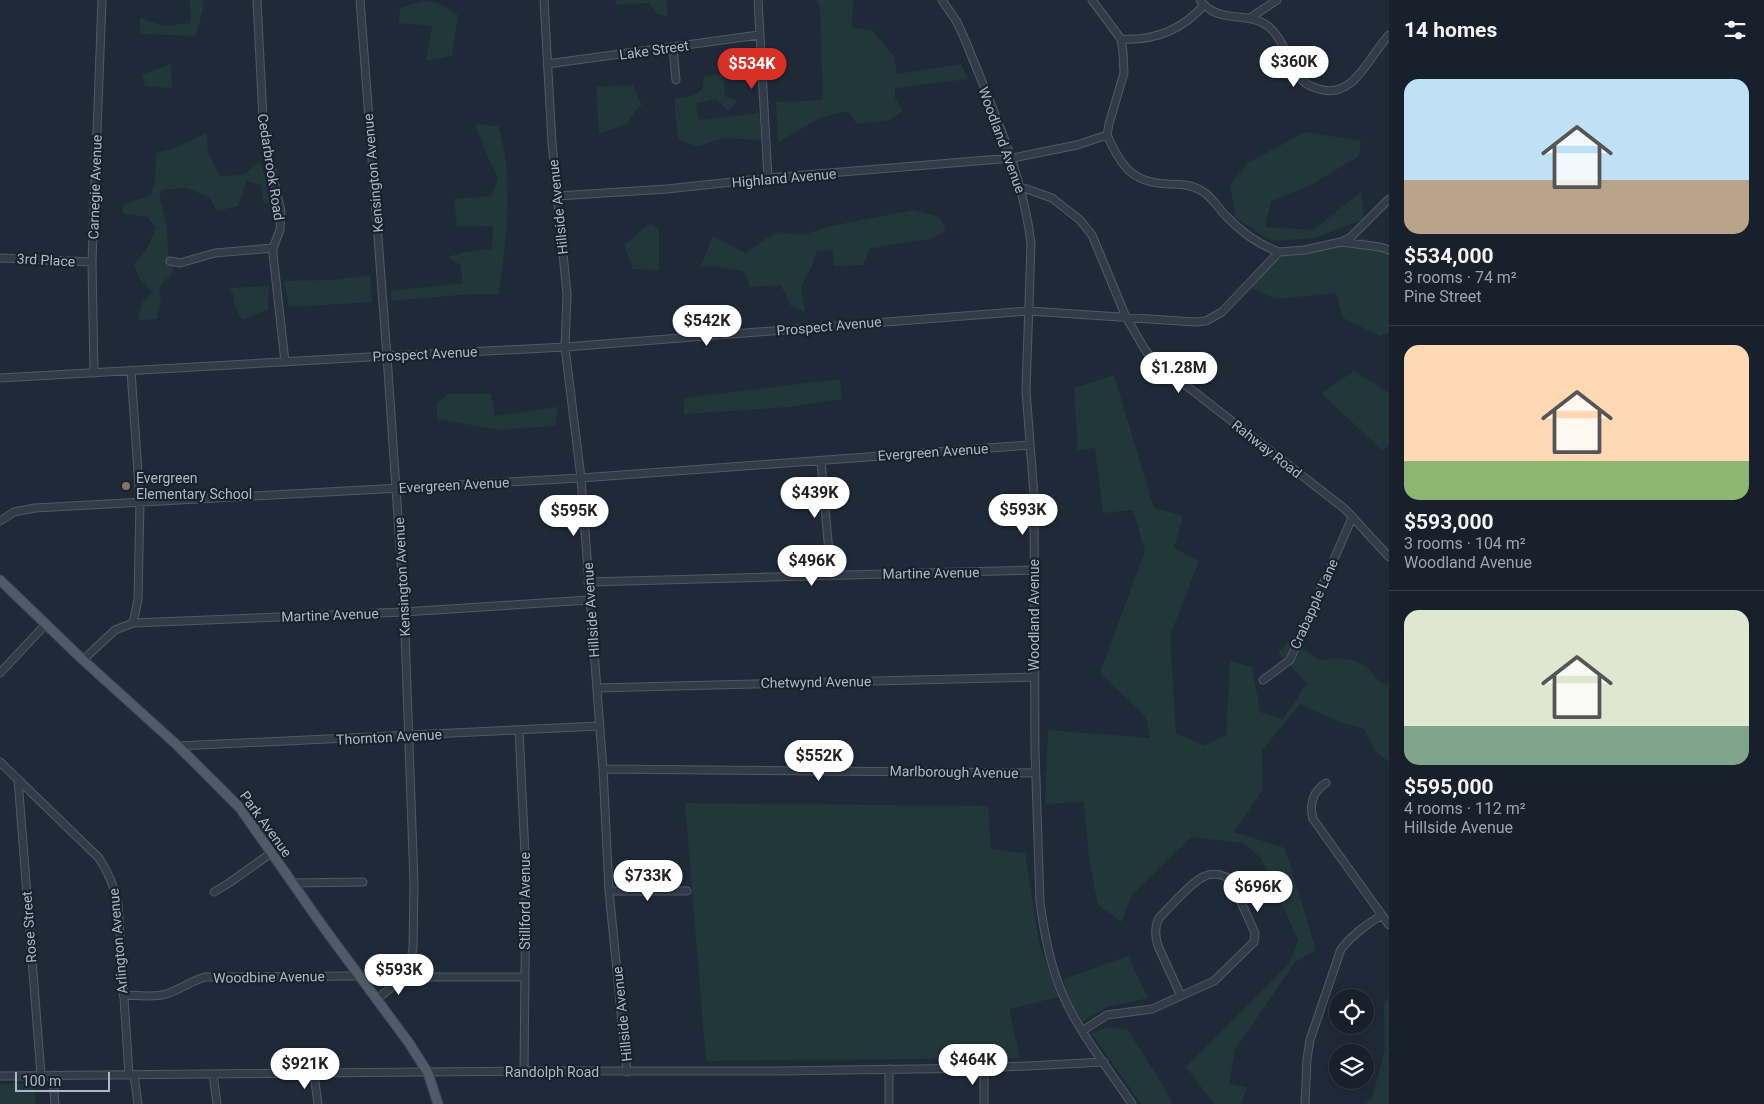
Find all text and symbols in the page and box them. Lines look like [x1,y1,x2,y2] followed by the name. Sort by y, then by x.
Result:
[1721,16,1749,44] icon: filters
[1404,18,1497,42] text: 14 homes
[618,37,690,63] street label: Lake Street
[1259,46,1329,88] pin: $360K
[717,48,787,90] pin: $534K
[1271,52,1317,71] text: $360K
[729,54,775,73] text: $534K
[975,85,1029,195] street label: Woodland Avenue
[255,112,287,222] street label: Cedarbrook Road
[1532,112,1622,202] icon: home
[360,113,386,233] street label: Kensington Avenue
[85,134,105,240] street label: Carnegie Avenue
[545,159,571,255] street label: Hillside Avenue
[731,165,837,191] street label: Highland Avenue
[1404,244,1494,268] text: $534,000
[16,250,76,270] street label: 3rd Place
[1404,268,1517,287] text: 3 rooms · 74 m²
[1404,287,1481,306] text: Pine Street
[672,304,742,347] pin: $542K
[684,311,730,330] text: $542K
[776,313,882,339] street label: Prospect Avenue
[372,343,478,365] street label: Prospect Avenue
[1138,352,1220,394] pin: $1.28M
[1151,358,1207,377] text: $1.28M
[1532,377,1622,467] icon: home
[1229,417,1305,481] street label: Rahway Road
[877,440,989,464] street label: Evergreen Avenue
[136,470,252,502] place label: Evergreen Elementary School
[398,474,510,496] street label: Evergreen Avenue
[780,476,850,519] pin: $439K
[120,480,132,492] marker: Evergreen Elementary School
[792,483,838,502] text: $439K
[539,494,609,537] pin: $595K
[988,494,1058,536] pin: $593K
[1000,500,1046,519] text: $593K
[551,501,597,520] text: $595K
[1404,510,1494,534] text: $593,000
[391,517,413,637] street label: Kensington Avenue
[1404,534,1526,553] text: 3 rooms · 104 m²
[777,544,847,587] pin: $496K
[789,551,835,570] text: $496K
[1404,553,1532,572] text: Woodland Avenue
[1287,556,1341,652] street label: Crabapple Lane
[1026,559,1042,671] street label: Woodland Avenue
[580,562,602,658] street label: Hillside Avenue
[882,564,980,582] street label: Martine Avenue
[281,605,379,625] street label: Martine Avenue
[1532,642,1622,732] icon: home
[760,673,872,691] street label: Chetwynd Avenue
[336,726,442,748] street label: Thornton Avenue
[784,740,854,782] pin: $552K
[796,746,842,765] text: $552K
[889,763,1019,781] street label: Marlborough Avenue
[1404,775,1494,799] text: $595,000
[237,788,295,860] street label: Park Avenue
[1404,799,1526,818] text: 4 rooms · 112 m²
[1404,818,1513,837] text: Hillside Avenue
[517,852,533,950] street label: Stillford Avenue
[613,860,683,902] pin: $733K
[625,866,671,885] text: $733K
[1223,870,1293,913] pin: $696K
[1235,877,1281,896] text: $696K
[105,888,131,994] street label: Arlington Avenue
[18,890,39,963] street label: Rose Street
[364,954,434,996] pin: $593K
[376,960,422,979] text: $593K
[609,966,635,1062] street label: Hillside Avenue
[213,968,325,986] street label: Woodbine Avenue
[1329,989,1374,1089] map controls
[1329,989,1374,1034] button: locate
[938,1044,1008,1086] pin: $464K
[1329,1044,1374,1089] button: layers
[270,1048,340,1090] pin: $921K
[950,1050,996,1069] text: $464K
[282,1054,328,1073] text: $921K
[505,1064,599,1080] street label: Randolph Road
[15,1069,110,1092] scale bar
[22,1073,61,1089] text: 100 m

